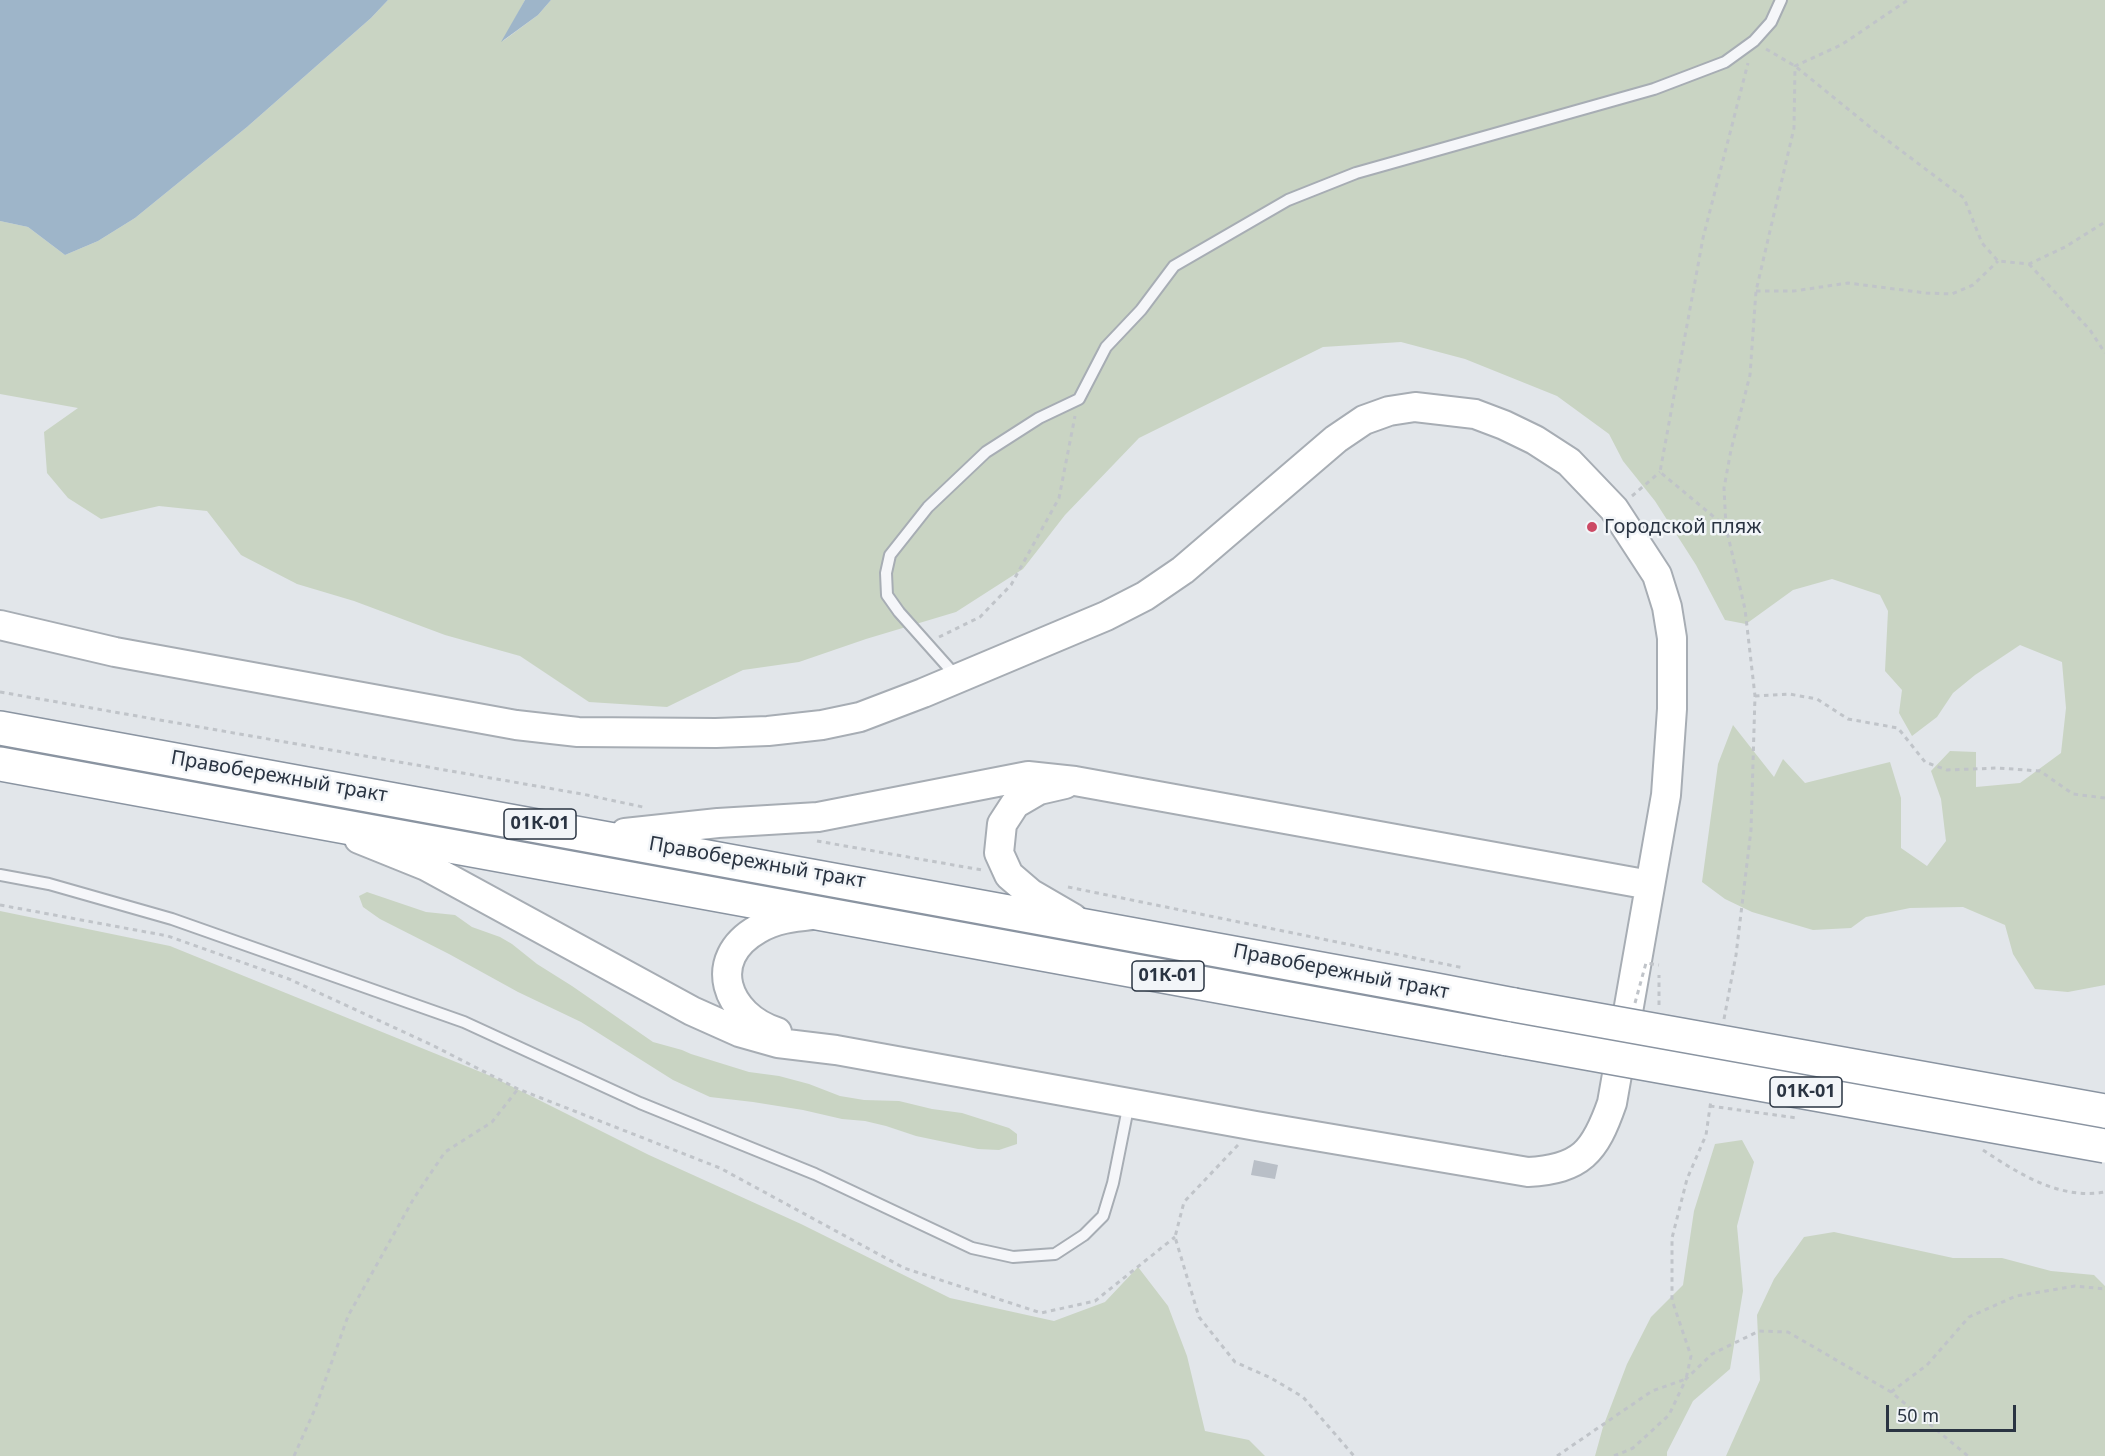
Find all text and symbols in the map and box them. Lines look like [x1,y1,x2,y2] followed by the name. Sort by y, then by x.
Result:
[1604,515,1761,539] place label: Городской пляж
[1585,520,1599,534] marker: Городской пляж
[169,746,389,808] street label: Правобережный тракт
[504,809,576,839] road number: 01К-01
[647,832,867,894] street label: Правобережный тракт
[1231,939,1451,1005] street label: Правобережный тракт
[1132,961,1204,991] road number: 01К-01
[1770,1077,1842,1107] road number: 01К-01
[1889,1393,2020,1431] scale bar
[1897,1403,1939,1427] text: 50 m

